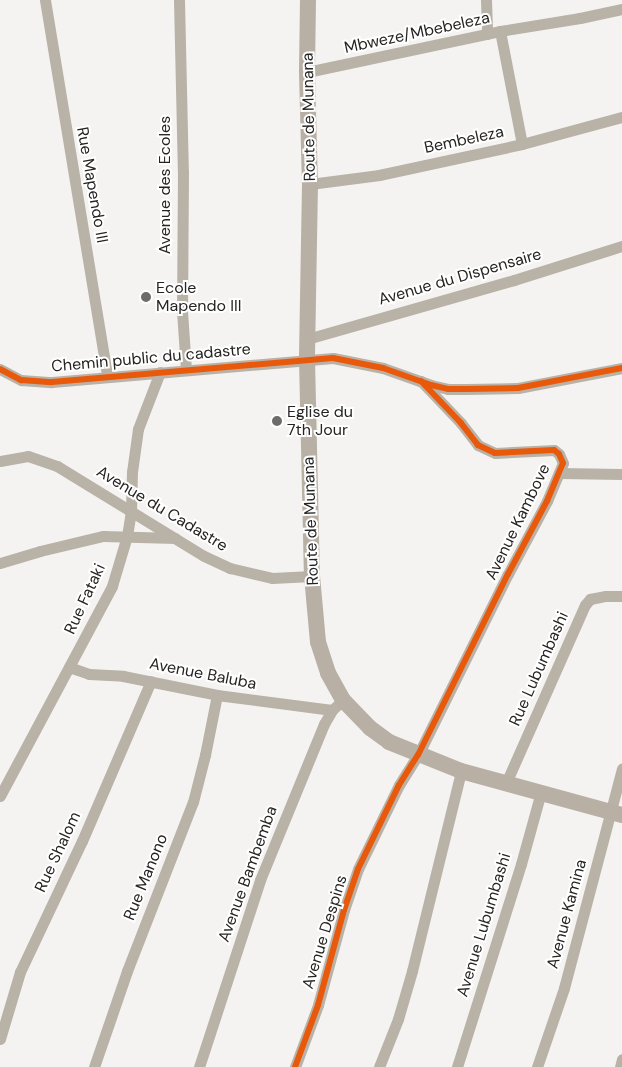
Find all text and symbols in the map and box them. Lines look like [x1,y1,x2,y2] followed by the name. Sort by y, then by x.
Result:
[343,8,491,58] street label: Mbweze/Mbebeleza
[298,52,320,182] street label: Route de Munana
[155,116,175,254] street label: Avenue des Ecoles
[422,122,506,158] street label: Bembeleza
[72,125,112,245] street label: Rue Mapendo III
[376,245,544,309] street label: Avenue du Dispensaire
[156,278,241,316] place label: Ecole Mapendo III
[140,291,152,303] marker: Ecole Mapendo III
[51,340,251,376] street label: Chemin public du cadastre
[287,402,353,440] place label: Eglise du 7th Jour
[271,415,283,427] marker: Eglise du 7th Jour
[299,456,323,586] street label: Route de Munana
[482,461,554,583] street label: Avenue Kambove
[93,462,231,556] street label: Avenue du Cadastre
[60,561,110,637] street label: Rue Fataki
[505,609,573,729] street label: Rue Lubumbashi
[148,654,258,694] street label: Avenue Baluba
[214,803,282,945] street label: Avenue Bambemba
[31,809,85,895] street label: Rue Shalom
[120,831,172,923] street label: Rue Manono
[453,851,515,999] street label: Avenue Lubumbashi
[543,857,591,971] street label: Avenue Kamina
[299,873,351,991] street label: Avenue Despins

